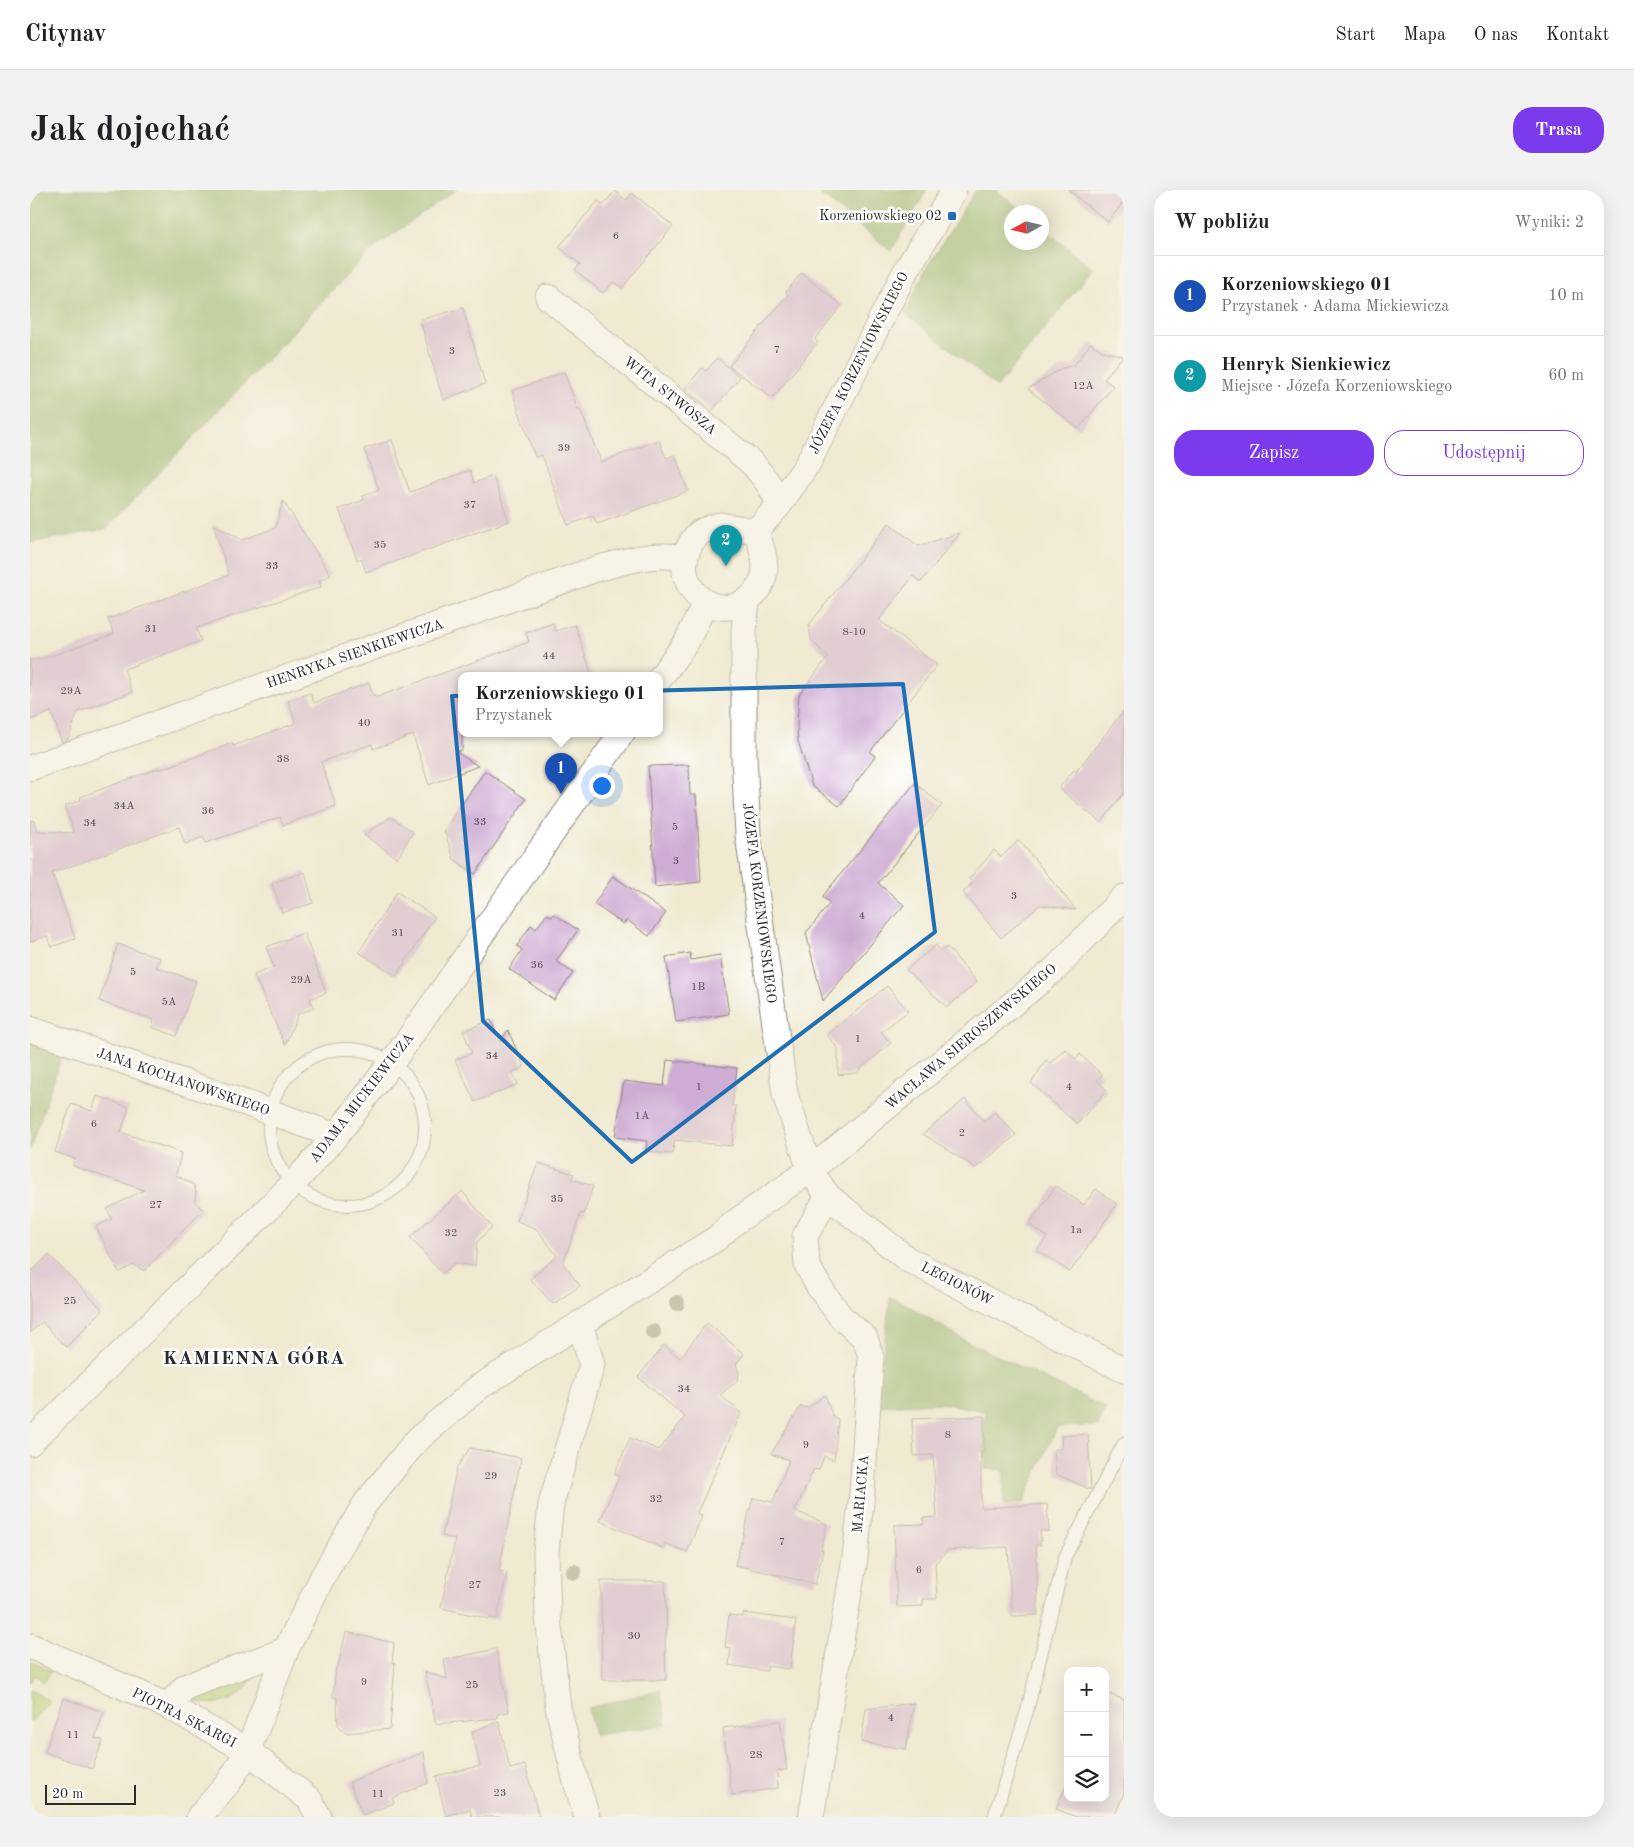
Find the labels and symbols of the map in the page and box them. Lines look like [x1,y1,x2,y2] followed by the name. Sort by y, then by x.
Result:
[1004,205,1049,250] north arrow
[819,209,942,223] place label: Korzeniowskiego 02
[946,210,958,222] marker: Korzeniowskiego 02
[613,231,619,242] house number: 6
[803,268,911,456] street label: JÓZEFA KORZENIOWSKIEGO
[774,345,780,356] house number: 7
[449,346,455,357] house number: 3
[621,354,719,438] street label: WITA STWOSZA
[1072,381,1094,392] house number: 12A
[558,443,570,454] house number: 39
[464,500,476,511] house number: 37
[710,525,742,566] pin: 2
[374,540,386,551] house number: 35
[266,561,278,572] house number: 33
[265,617,446,691] street label: HENRYKA SIENKIEWICZA
[145,624,157,635] house number: 31
[842,627,866,638] house number: 8-10
[543,651,555,662] house number: 44
[60,686,82,697] house number: 29A
[358,718,370,729] house number: 40
[545,753,577,794] pin: 1
[277,754,289,765] house number: 38
[589,773,615,799] your location
[113,801,135,812] house number: 34A
[740,801,782,1004] street label: JÓZEFA KORZENIOWSKIEGO
[202,806,214,817] house number: 36
[474,817,486,828] house number: 33
[84,818,96,829] house number: 34
[672,822,678,833] house number: 5
[673,856,679,867] house number: 3
[1011,891,1017,902] house number: 3
[859,911,865,922] house number: 4
[392,928,404,939] house number: 31
[531,960,543,971] house number: 36
[883,961,1059,1113] street label: WACŁAWA SIEROSZEWSKIEGO
[130,967,136,978] house number: 5
[290,975,312,986] house number: 29A
[691,982,705,993] house number: 1B
[162,997,177,1008] house number: 5A
[307,1030,417,1165] street label: ADAMA MICKIEWICZA
[855,1034,861,1045] house number: 1
[95,1046,271,1118] street label: JANA KOCHANOWSKIEGO
[486,1051,498,1062] house number: 34
[696,1082,702,1093] house number: 1
[1066,1082,1072,1093] house number: 4
[635,1111,650,1122] house number: 1A
[91,1119,97,1130] house number: 6
[959,1128,965,1139] house number: 2
[551,1194,563,1205] house number: 35
[150,1200,162,1211] house number: 27
[1070,1225,1082,1236] house number: 1a
[445,1228,457,1239] house number: 32
[919,1256,997,1308] street label: LEGIONÓW
[64,1296,76,1307] house number: 25
[163,1346,345,1369] district label: KAMIENNA GÓRA
[678,1384,690,1395] house number: 34
[945,1430,951,1441] house number: 8
[803,1440,809,1451] house number: 9
[851,1454,871,1534] street label: MARIACKA
[485,1471,497,1482] house number: 29
[650,1494,662,1505] house number: 32
[779,1537,785,1548] house number: 7
[916,1565,922,1576] house number: 6
[469,1580,481,1591] house number: 27
[628,1631,640,1642] house number: 30
[361,1677,367,1688] house number: 9
[466,1680,478,1691] house number: 25
[130,1686,238,1750] street label: PIOTRA SKARGI
[888,1713,894,1724] house number: 4
[67,1730,79,1741] house number: 11
[750,1750,762,1761] house number: 28
[45,1782,136,1805] scale bar
[494,1788,506,1799] house number: 23
[372,1789,384,1800] house number: 11

